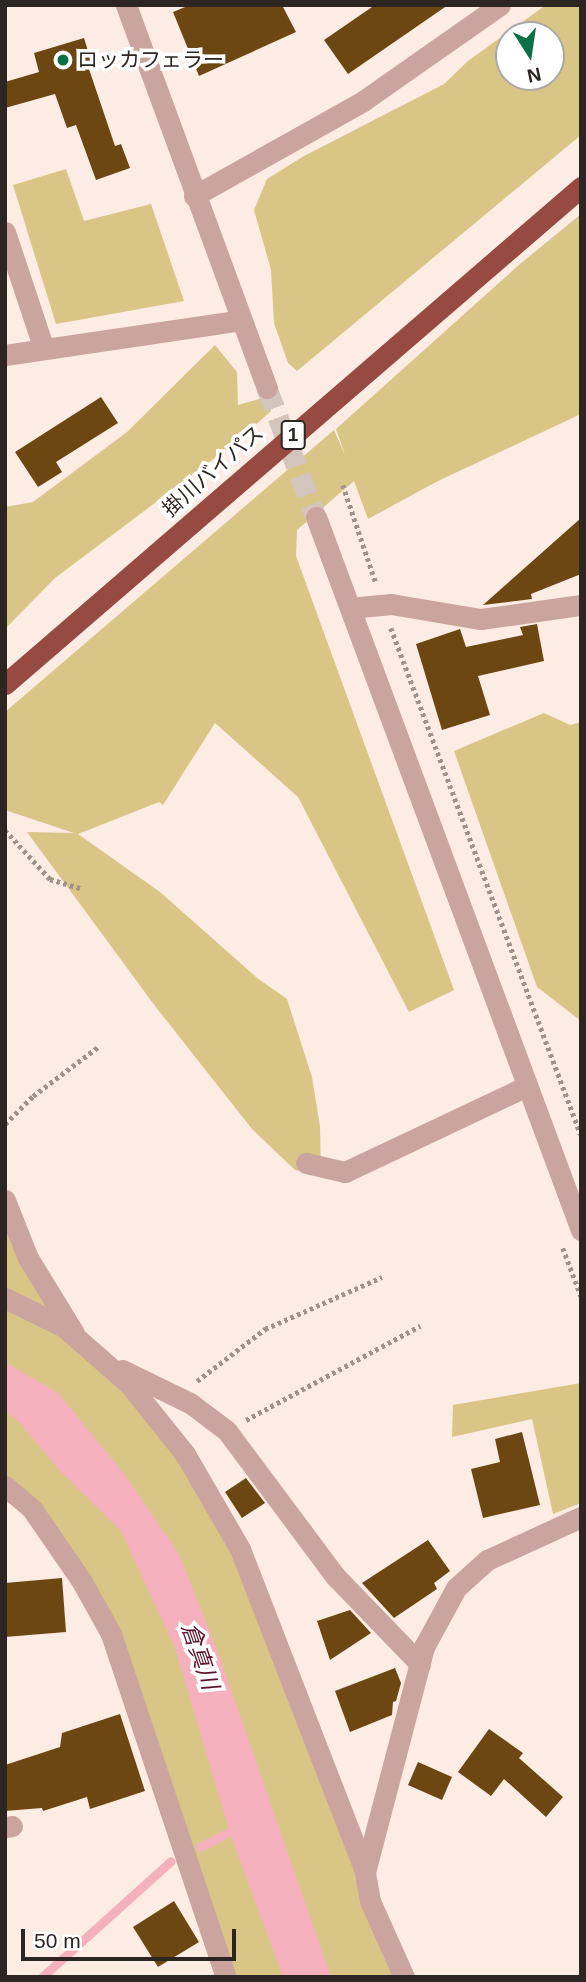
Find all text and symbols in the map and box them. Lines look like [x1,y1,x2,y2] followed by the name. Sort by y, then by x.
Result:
[495,21,565,91] north arrow
[77,47,224,73] place label: ロッカフェラー
[55,52,71,68] marker: ロッカフェラー
[525,63,543,87] text: N
[157,420,269,522] street label: 掛川バイパス
[279,420,307,450] road number: 1
[176,1619,224,1693] water label: 倉真川
[24,1916,240,1960] scale bar
[34,1929,81,1952] text: 50 m

